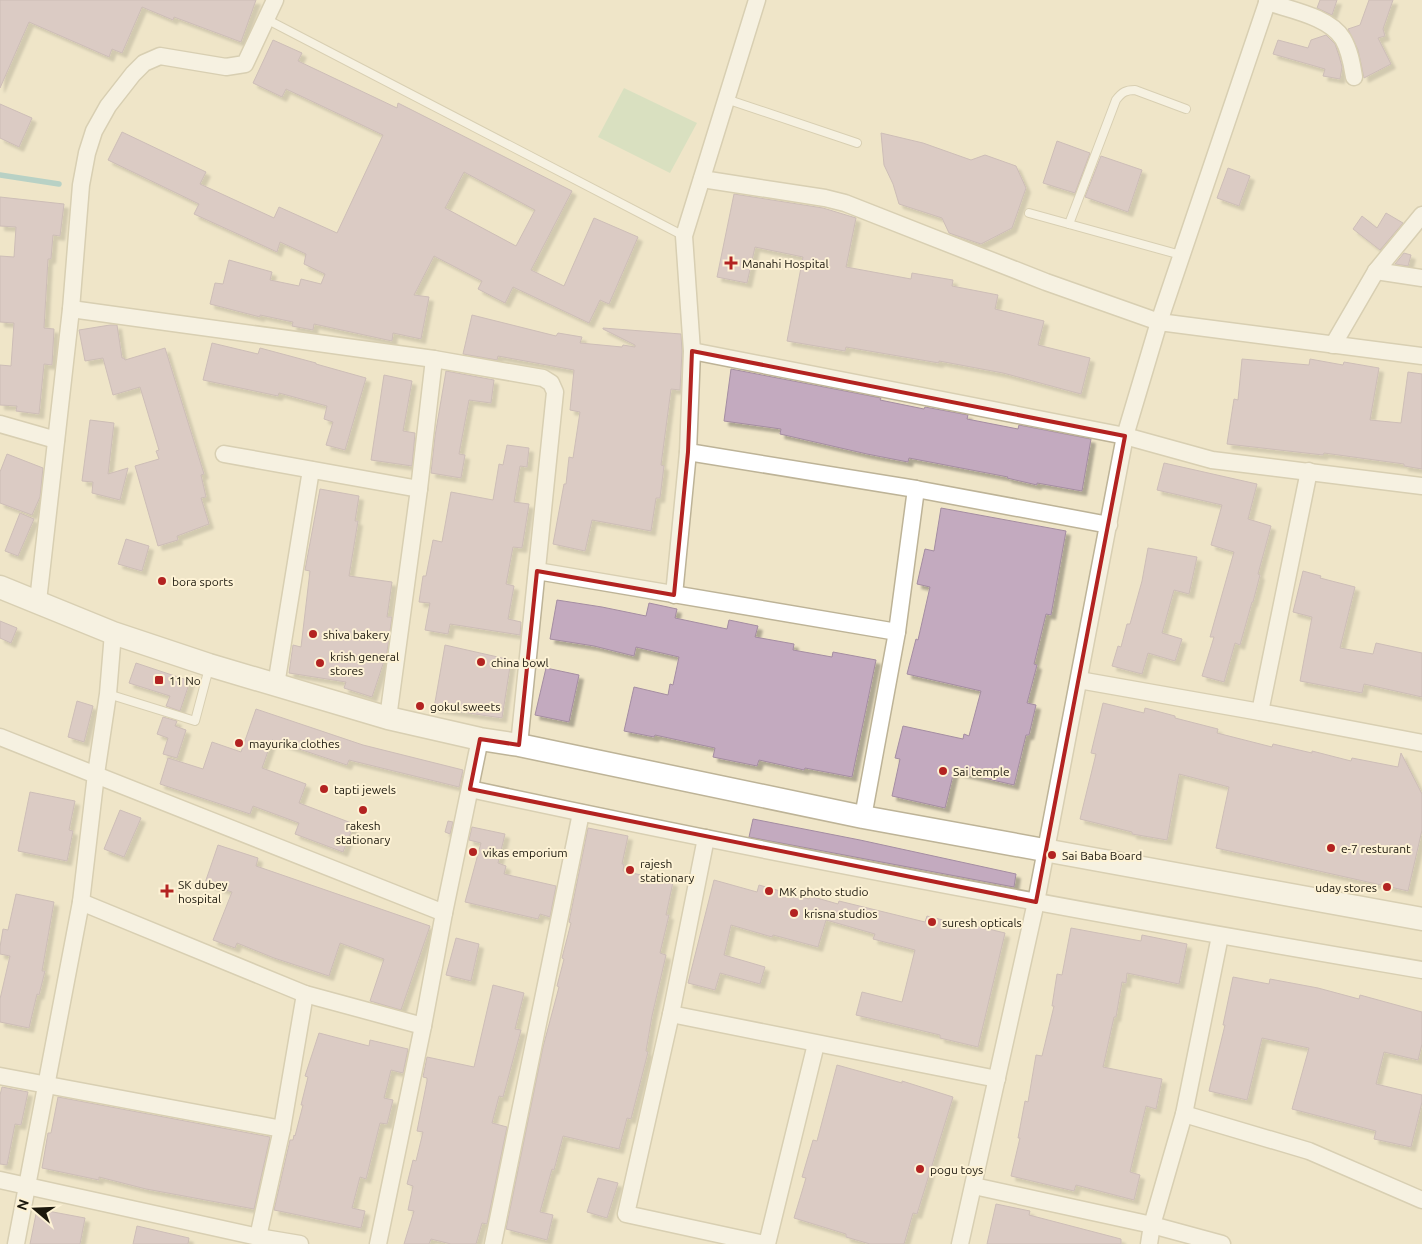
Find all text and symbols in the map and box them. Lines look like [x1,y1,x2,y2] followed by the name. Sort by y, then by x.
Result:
[724,256,738,270] marker: Manahi Hospital
[742,257,829,270] place label: Manahi Hospital
[156,575,168,587] marker: bora sports
[172,575,233,588] place label: bora sports
[307,628,319,640] marker: shiva bakery
[323,628,389,641] place label: shiva bakery
[330,650,399,677] place label: krish general stores
[475,656,487,668] marker: china bowl
[491,656,549,669] place label: china bowl
[314,657,326,669] marker: krish general stores
[153,674,165,686] marker: 11 No
[169,674,201,687] place label: 11 No
[414,700,426,712] marker: gokul sweets
[430,700,500,713] place label: gokul sweets
[233,737,245,749] marker: mayurika clothes
[249,737,340,750] place label: mayurika clothes
[937,765,949,777] marker: Sai temple
[953,765,1010,778] place label: Sai temple
[318,783,330,795] marker: tapti jewels
[334,783,396,796] place label: tapti jewels
[357,804,369,816] marker: rakesh stationary
[336,819,390,846] place label: rakesh stationary
[1325,842,1337,854] marker: e-7 resturant
[1341,842,1411,855] place label: e-7 resturant
[467,846,479,858] marker: vikas emporium
[483,846,568,859] place label: vikas emporium
[1046,849,1058,861] marker: Sai Baba Board
[1062,849,1142,862] place label: Sai Baba Board
[640,857,695,884] place label: rajesh stationary
[624,864,636,876] marker: rajesh stationary
[178,878,228,905] place label: SK dubey hospital
[1315,881,1377,894] place label: uday stores
[1381,881,1393,893] marker: uday stores
[160,884,174,898] marker: SK dubey hospital
[763,885,775,897] marker: MK photo studio
[779,885,869,898] place label: MK photo studio
[788,907,800,919] marker: krisna studios
[804,907,877,920] place label: krisna studios
[926,916,938,928] marker: suresh opticals
[942,916,1022,929] place label: suresh opticals
[914,1163,926,1175] marker: pogu toys
[930,1163,983,1176] place label: pogu toys
[10,1184,60,1234] north arrow
[13,1197,32,1212] text: N

